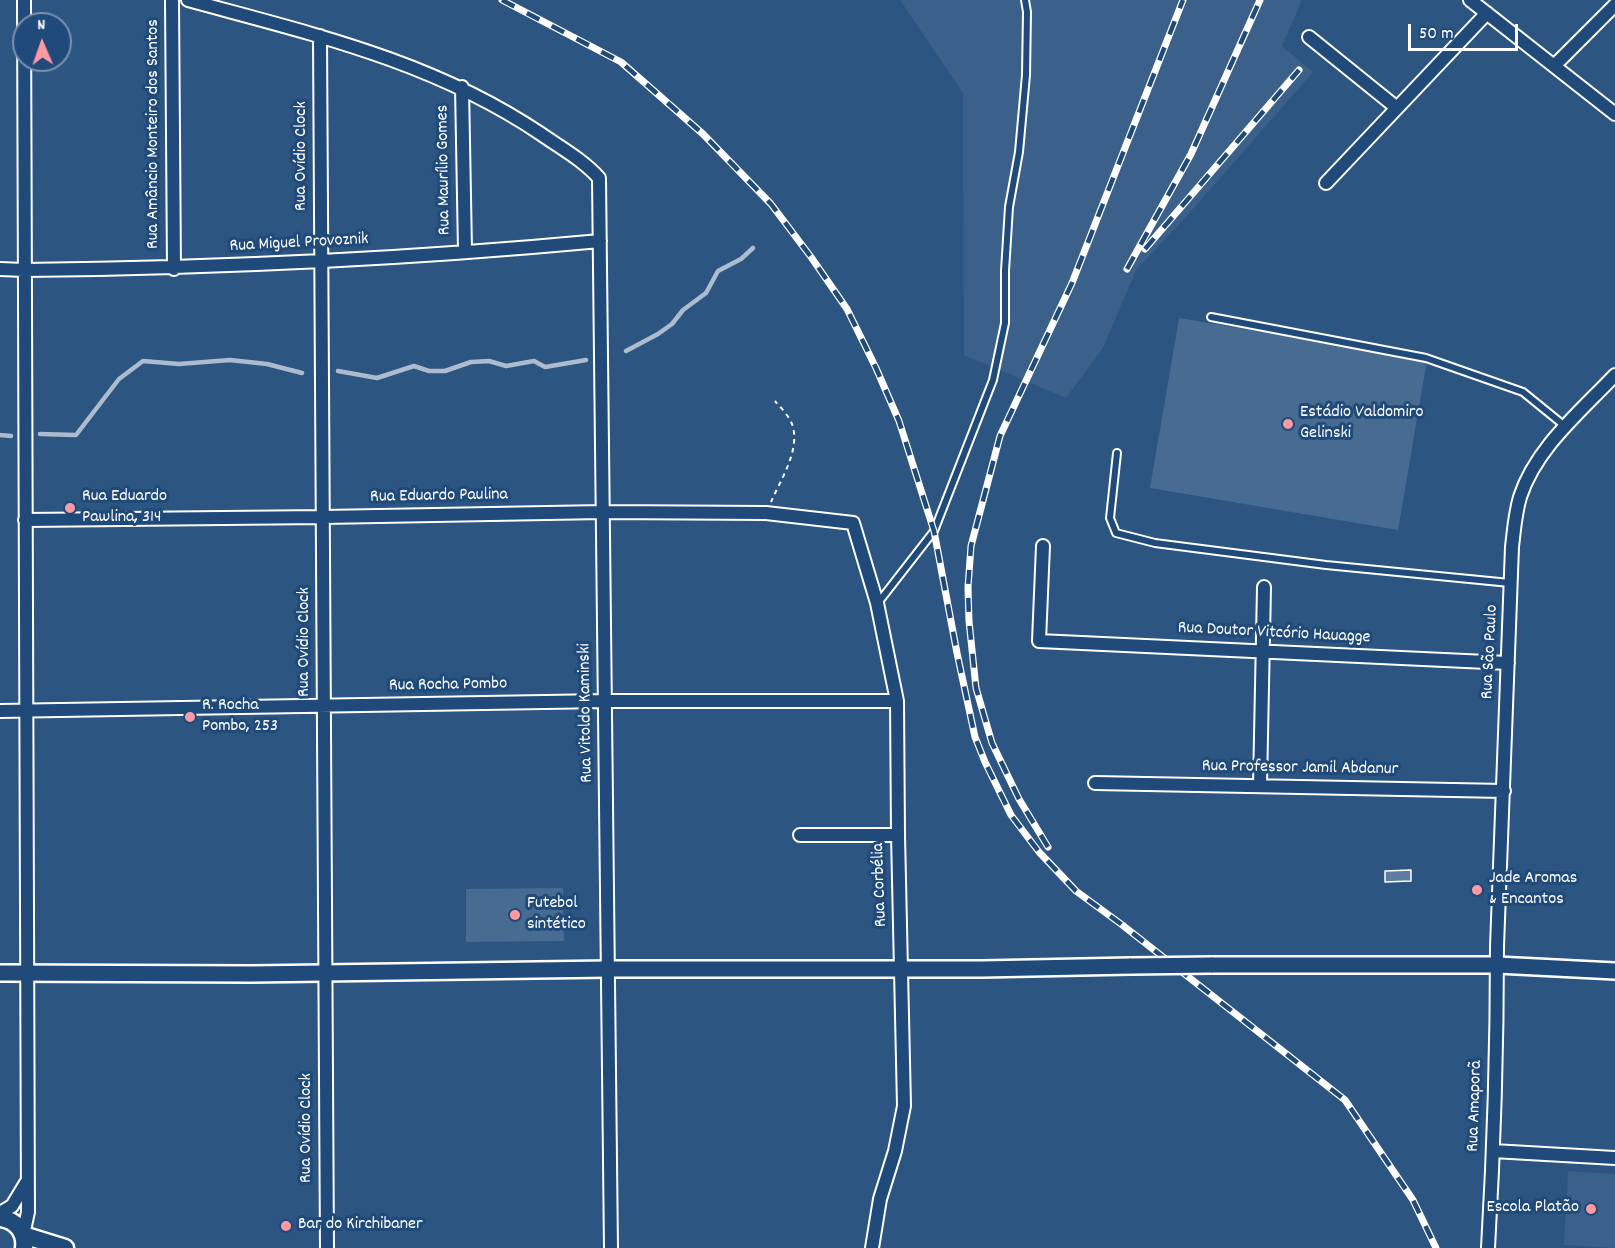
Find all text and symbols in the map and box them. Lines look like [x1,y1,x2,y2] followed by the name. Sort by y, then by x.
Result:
[12,12,72,72] north arrow
[1411,12,1520,50] scale bar
[37,14,46,37] text: N
[144,19,166,249] street label: Rua Amâncio Monteiro dos Santos
[1419,22,1454,47] text: 50 m
[292,101,314,211] street label: Rua Ovídio Clock
[433,105,457,235] street label: Rua Maurílio Gomes
[229,230,369,258] street label: Rua Miguel Provoznik
[1300,403,1423,446] place label: Estádio Valdomiro Gelinski
[1281,417,1295,431] marker: Estádio Valdomiro Gelinski
[370,485,508,509] street label: Rua Eduardo Paulina
[82,487,167,530] place label: Rua Eduardo Pawlina, 314
[63,501,77,515] marker: Rua Eduardo Pawlina, 314
[295,587,317,697] street label: Rua Ovídio Clock
[1478,604,1504,700] street label: Rua São Paulo
[1177,618,1371,650] street label: Rua Doutor Vitcório Hauagge
[575,643,599,783] street label: Rua Vitoldo Kaminski
[389,674,507,698] street label: Rua Rocha Pombo
[202,696,278,738] place label: R. Rocha Pombo, 253
[183,710,197,724] marker: R. Rocha Pombo, 253
[1202,756,1398,782] street label: Rua Professor Jamil Abdanur
[869,843,893,927] street label: Rua Corbélia
[1489,869,1577,912] place label: Jade Aromas & Encantos
[1470,883,1484,897] marker: Jade Aromas & Encantos
[527,894,586,936] place label: Futebol sintético
[508,908,522,922] marker: Futebol sintético
[1464,1060,1488,1152] street label: Rua Amaporã
[297,1073,319,1183] street label: Rua Ovídio Clock
[1487,1198,1579,1220] place label: Escola Platão
[1584,1202,1598,1216] marker: Escola Platão
[298,1215,423,1237] place label: Bar do Kirchibaner
[279,1219,293,1233] marker: Bar do Kirchibaner

